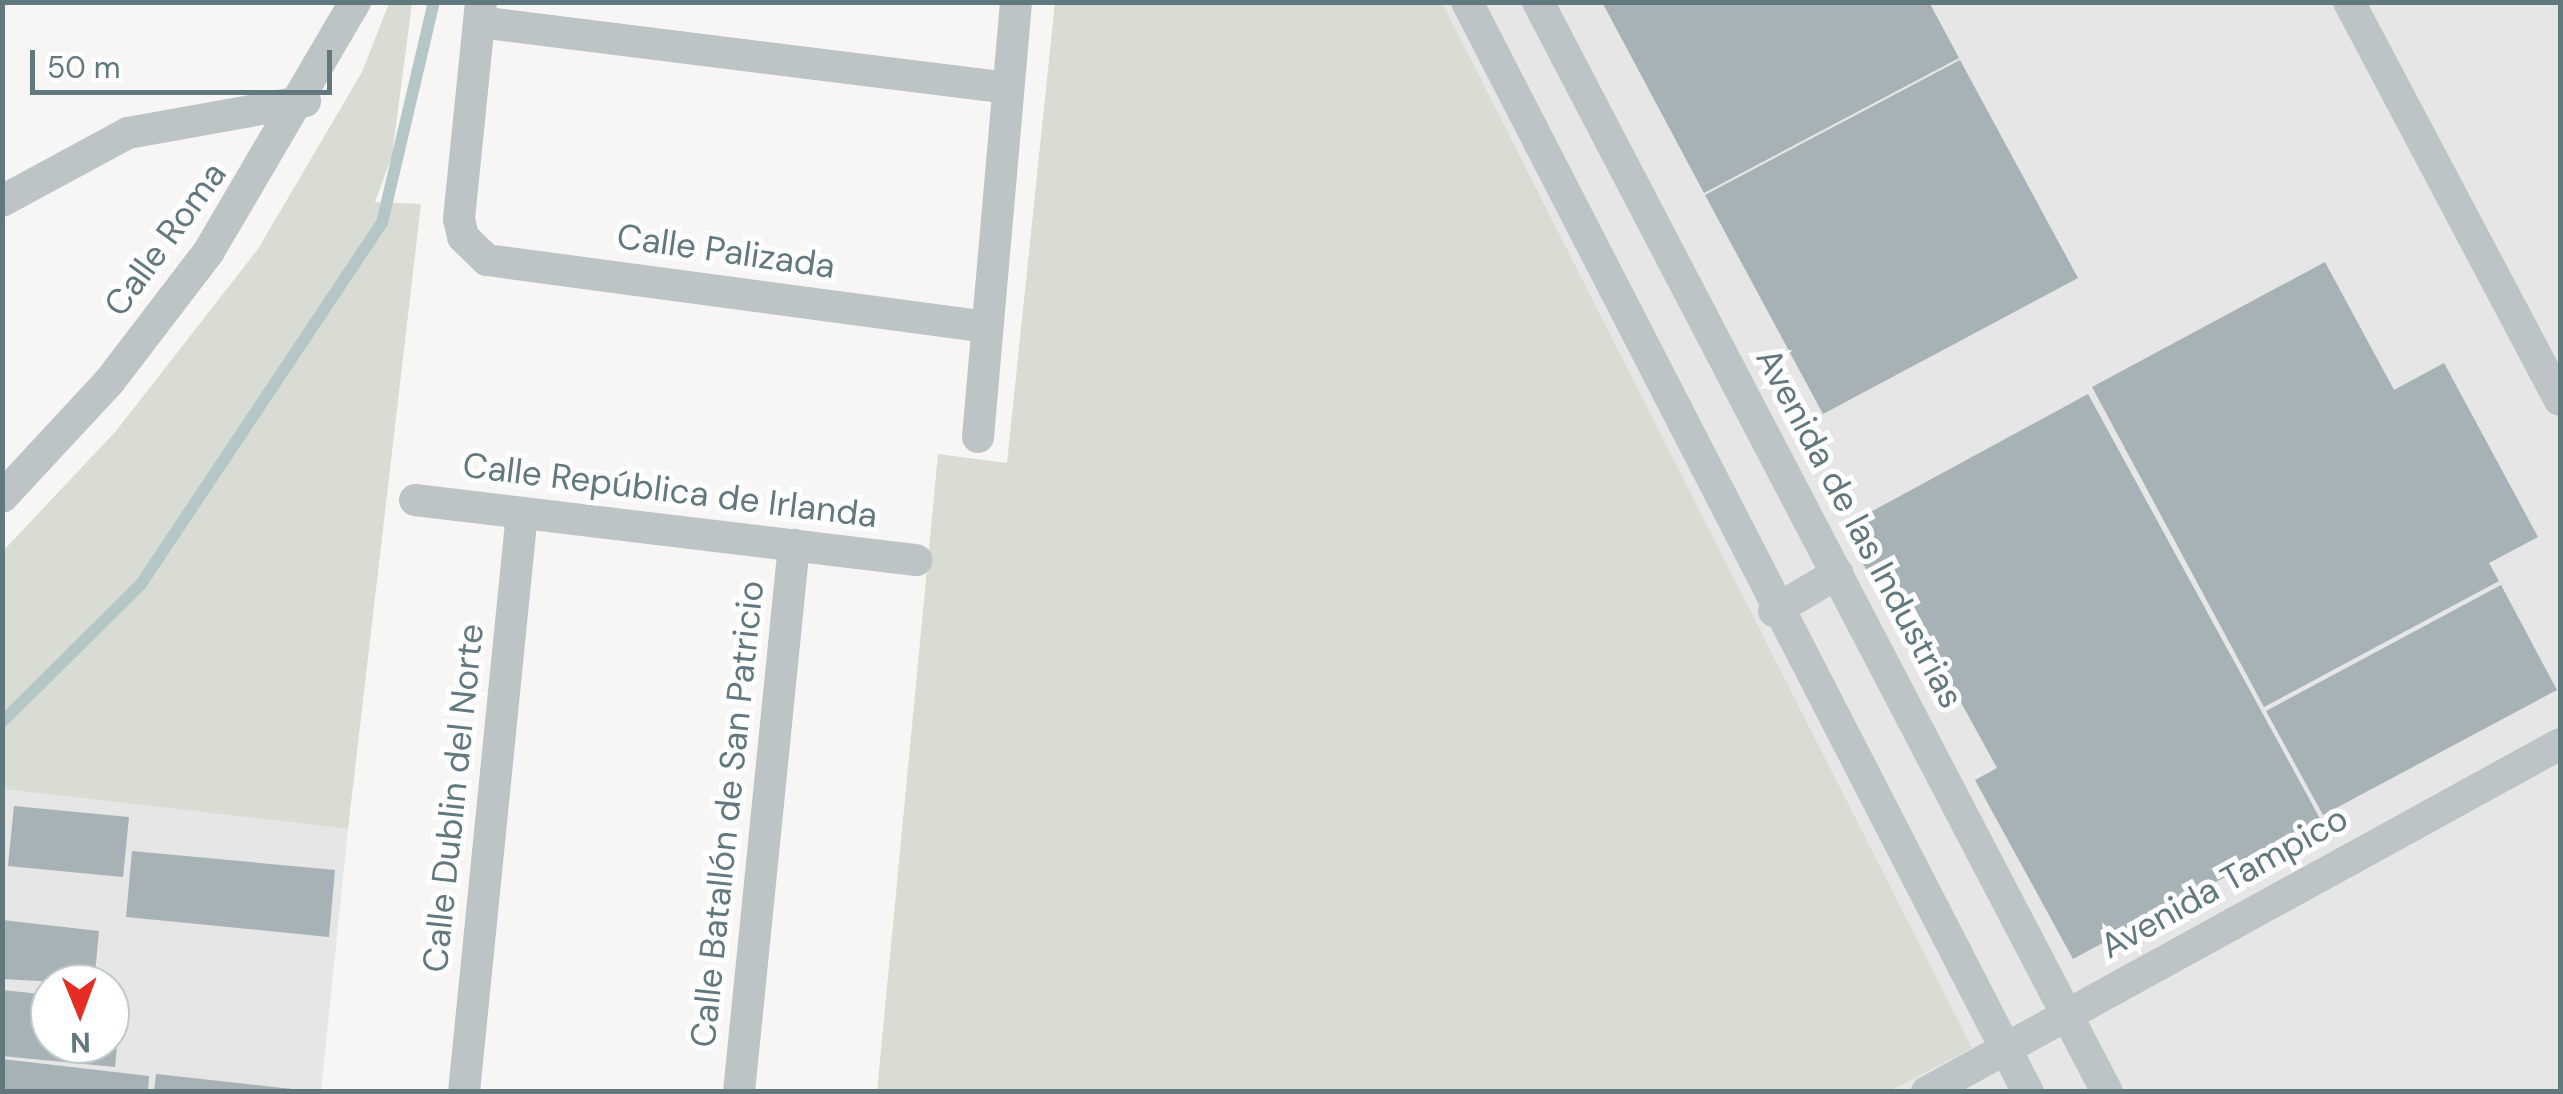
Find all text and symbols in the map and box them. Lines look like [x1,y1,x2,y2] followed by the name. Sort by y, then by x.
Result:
[35,30,338,92] scale bar
[47,48,121,87] text: 50 m
[95,154,235,324] street label: Calle Roma
[614,215,838,287] street label: Calle Palizada
[1747,341,1973,715] street label: Avenida de las Industrias
[460,444,880,536] street label: Calle República de Irlanda
[682,578,772,1050] street label: Calle Batallón de San Patricio
[414,622,492,974] street label: Calle Dublin del Norte
[2093,797,2355,967] street label: Avenida Tampico
[30,964,130,1064] north arrow
[70,1024,91,1061] text: N

